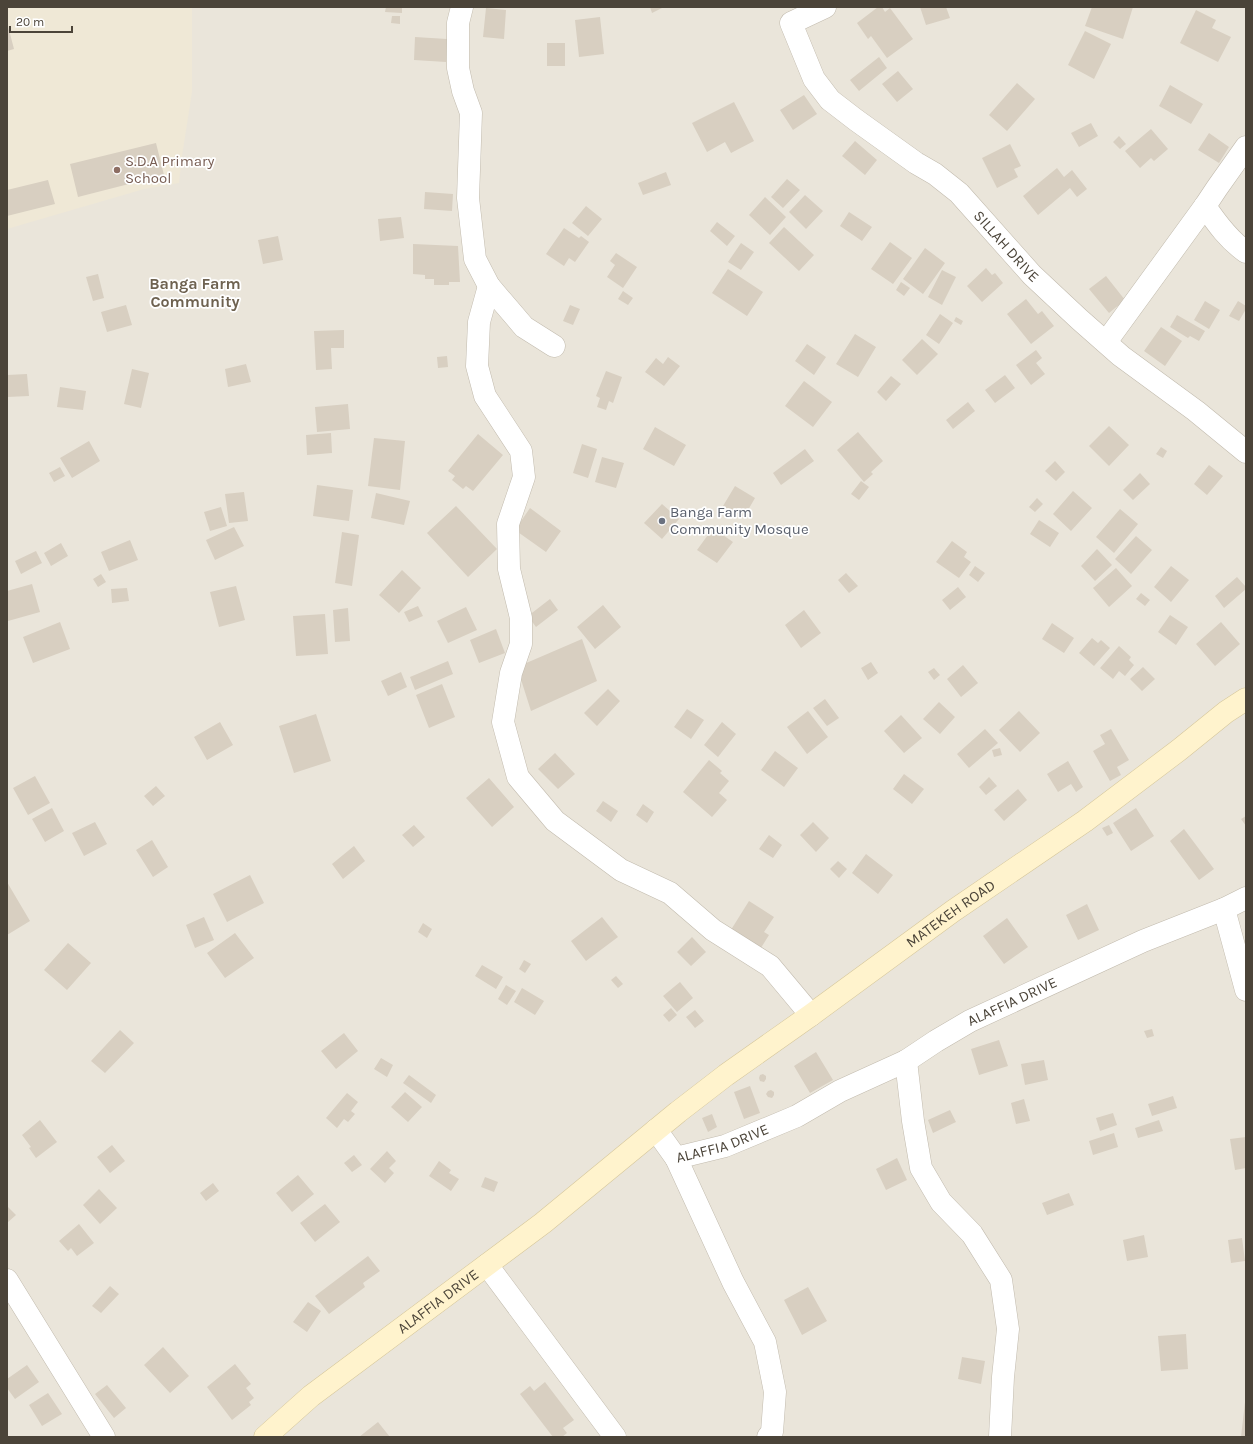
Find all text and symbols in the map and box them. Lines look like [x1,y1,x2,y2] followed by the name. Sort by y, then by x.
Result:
[10,8,72,34] scale bar
[16,15,44,29] text: 20 m
[125,152,214,187] place label: S.D.A Primary School
[112,165,122,175] marker: S.D.A Primary School
[970,207,1043,286] street label: SILLAH DRIVE
[149,274,241,311] district label: Banga Farm Community
[670,503,809,538] place label: Banga Farm Community Mosque
[657,516,667,526] marker: Banga Farm Community Mosque
[902,876,999,951] street label: MATEKEH ROAD
[965,973,1060,1030] street label: ALAFFIA DRIVE
[674,1120,771,1167] street label: ALAFFIA DRIVE
[394,1265,482,1337] street label: ALAFFIA DRIVE

